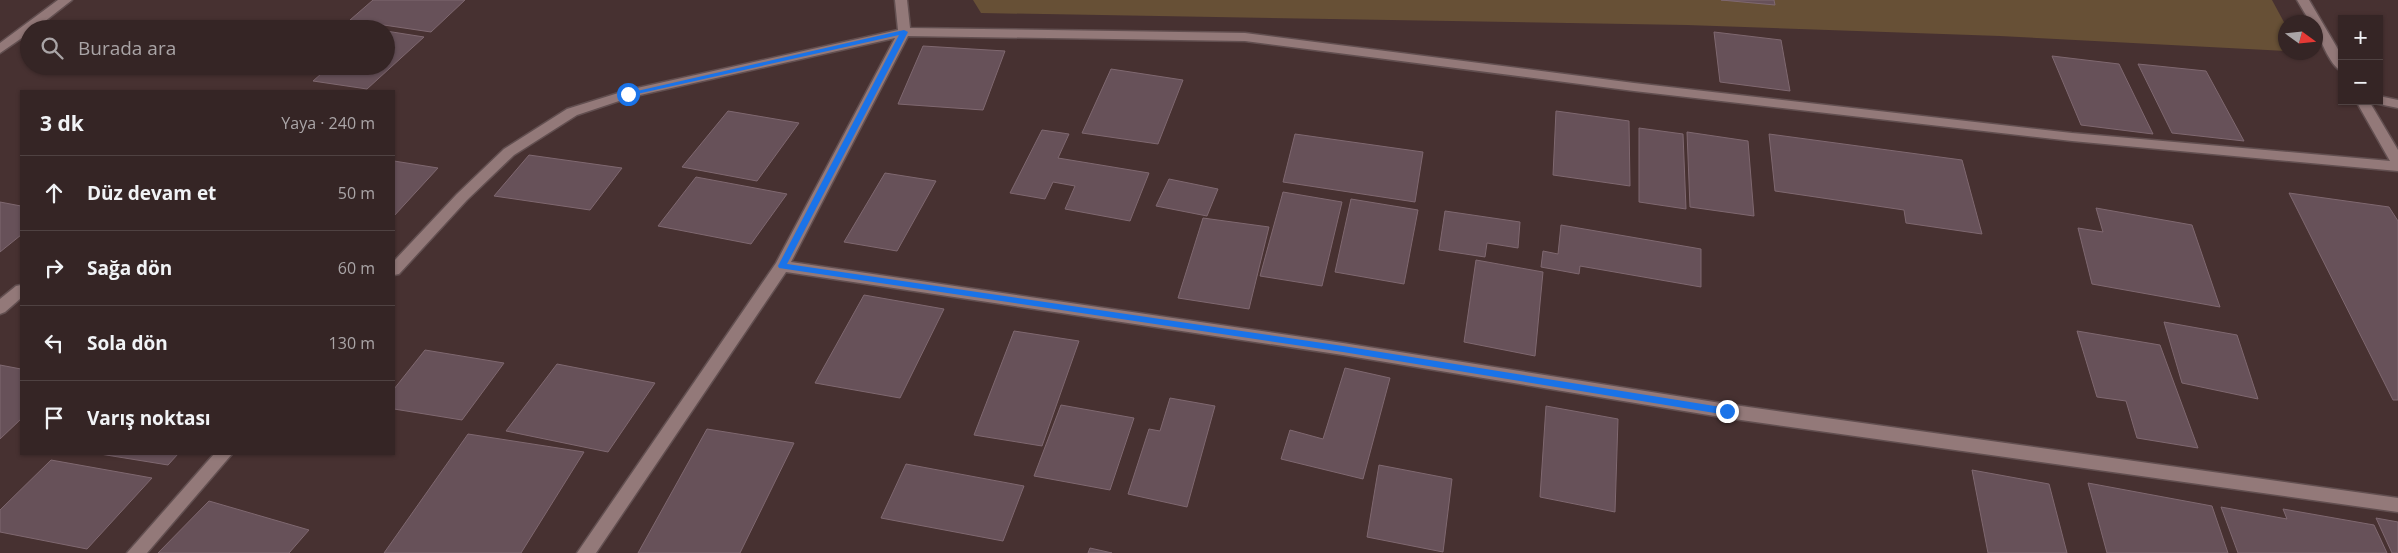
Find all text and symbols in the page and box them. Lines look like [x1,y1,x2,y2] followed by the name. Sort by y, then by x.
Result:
[2278,15,2323,60] north arrow
[2338,15,2383,105] map controls
[2338,15,2383,60] button: +
[20,20,395,75] search box
[38,34,66,62] icon: search
[78,35,176,61] text: Burada ara
[2338,60,2383,105] button: −
[617,83,640,106] route start
[40,109,84,137] text: 3 dk
[281,112,375,134] text: Yaya · 240 m
[40,179,68,207] icon: ahead
[87,180,216,206] text: Düz devam et
[338,182,375,204] text: 50 m
[40,254,68,282] icon: right
[87,255,172,281] text: Sağa dön
[338,257,375,279] text: 60 m
[40,329,68,357] icon: left
[87,330,168,356] text: Sola dön
[329,332,375,354] text: 130 m
[1716,400,1739,423] route end
[40,404,68,432] icon: arrive
[87,405,211,431] text: Varış noktası

